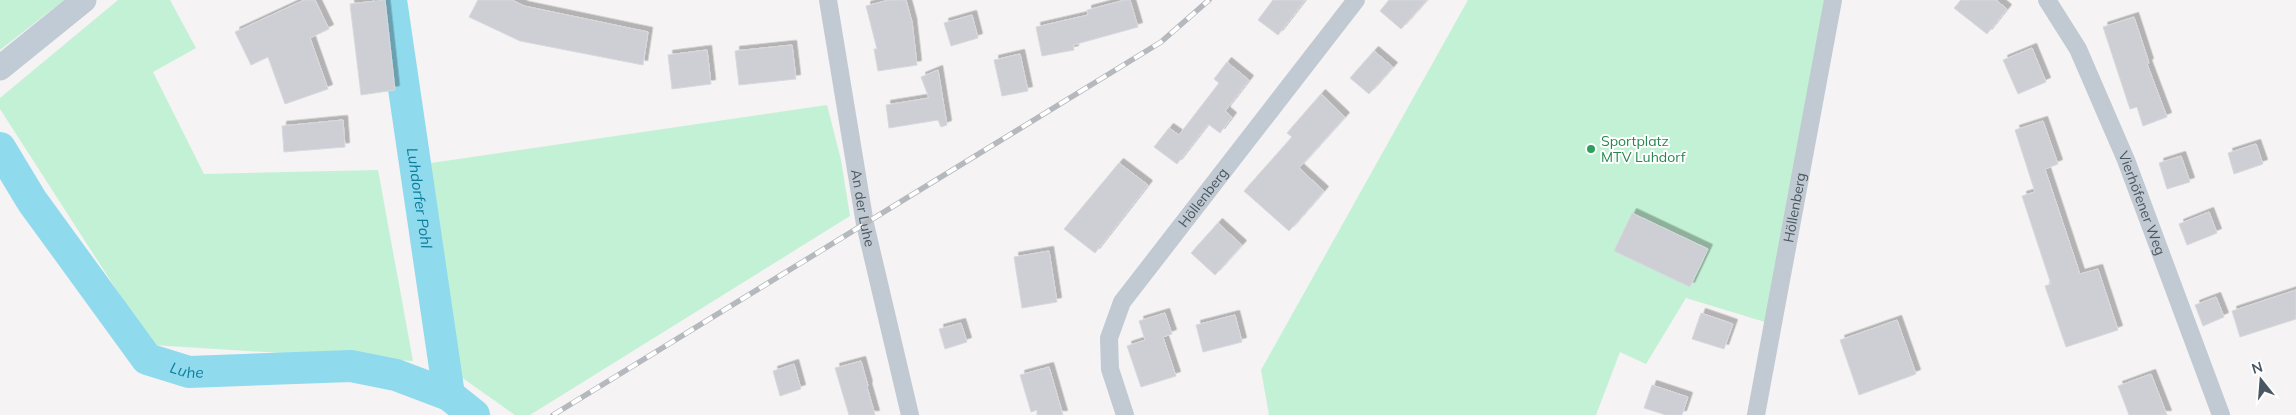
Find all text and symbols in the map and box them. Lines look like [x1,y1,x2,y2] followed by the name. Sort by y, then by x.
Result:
[1601,132,1686,166] place label: Sportplatz MTV Luhdorf
[1585,143,1597,155] marker: Sportplatz MTV Luhdorf
[403,146,437,250] water label: Luhdorfer Pohl
[2114,148,2170,258] street label: Vierhöfener Weg
[1174,164,1232,231] street label: Höllenberg
[847,168,879,249] street label: An der Luhe
[1779,171,1810,244] street label: Höllenberg
[2236,355,2286,405] north arrow
[168,357,204,382] water label: Luhe
[2250,357,2265,378] text: N

